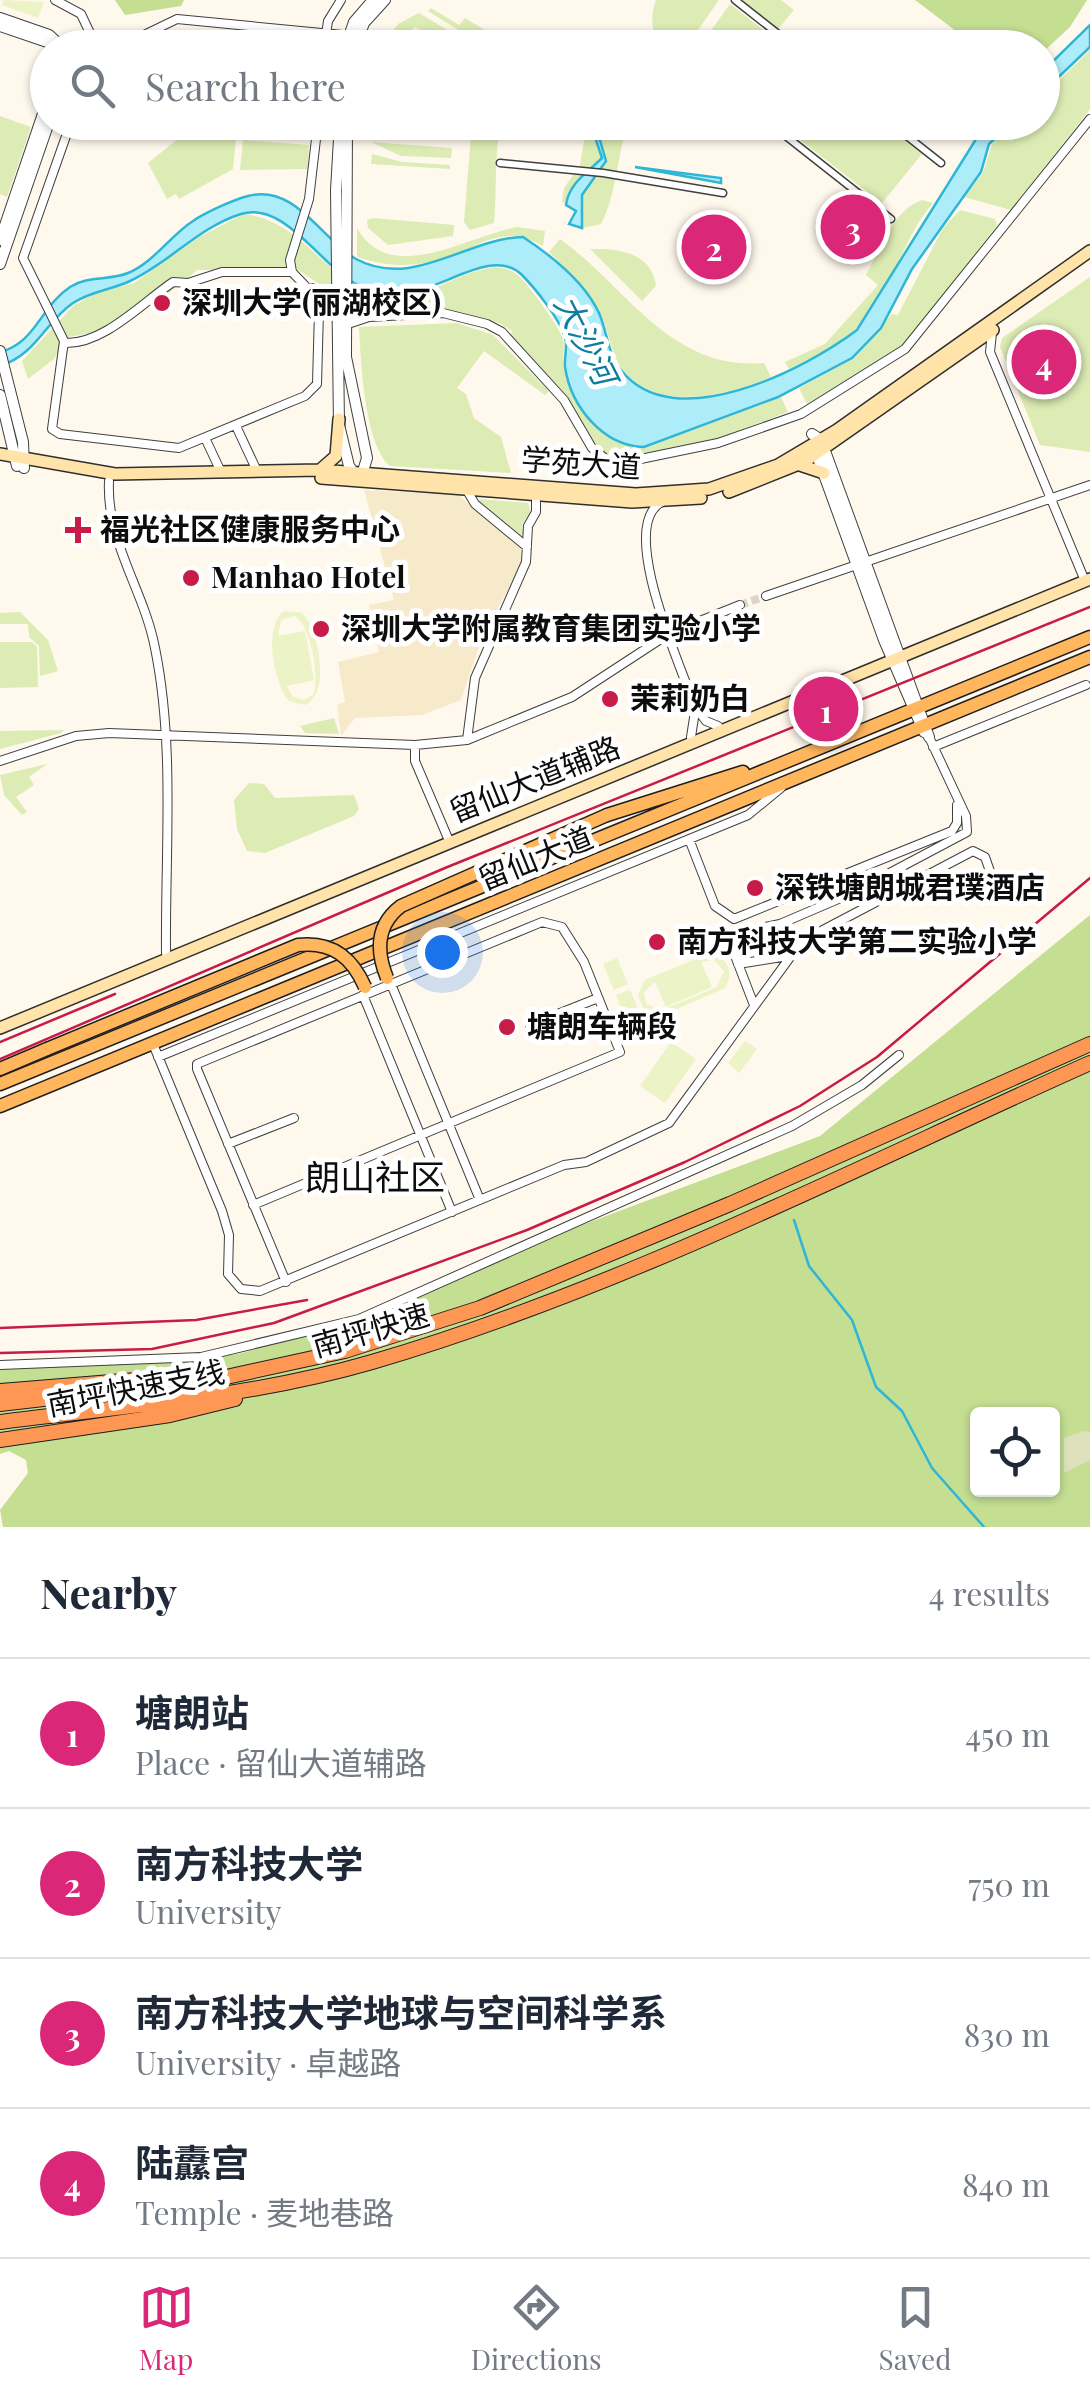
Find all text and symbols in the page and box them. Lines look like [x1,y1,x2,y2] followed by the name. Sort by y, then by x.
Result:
[30,30,1060,140] search box
[65,58,120,113] icon: search
[145,60,346,111] text: Search here
[820,190,886,264] pin: 3
[682,210,746,284] pin: 2
[182,281,441,321] place label: 深圳大学(丽湖校区)
[546,286,631,397] water label: 大沙河
[151,292,173,314] marker: 深圳大学(丽湖校区)
[1012,324,1076,400] pin: 4
[520,438,642,486] street label: 学苑大道
[100,508,400,548] place label: 福光社区健康服务中心
[65,517,91,543] marker: 福光社区健康服务中心
[211,556,406,596] place label: Manhao Hotel
[180,567,202,589] marker: Manhao Hotel
[341,607,761,647] place label: 深圳大学附属教育集团实验小学
[310,618,332,640] marker: 深圳大学附属教育集团实验小学
[794,672,858,746] pin: 1
[630,677,750,717] place label: 茉莉奶白
[599,688,621,710] marker: 茉莉奶白
[443,726,625,830] street label: 留仙大道辅路
[472,816,598,898] street label: 留仙大道
[775,866,1045,906] place label: 深铁塘朗城君璞酒店
[744,877,766,899] marker: 深铁塘朗城君璞酒店
[677,920,1037,960] place label: 南方科技大学第二实验小学
[417,927,468,978] your location
[646,931,668,953] marker: 南方科技大学第二实验小学
[527,1005,677,1045] place label: 塘朗车辆段
[496,1016,518,1038] marker: 塘朗车辆段
[305,1152,445,1199] district label: 朗山社区
[307,1293,434,1365] street label: 南坪快速
[43,1350,228,1424] street label: 南坪快速支线
[970,1407,1060,1497] map controls
[970,1407,1060,1497] button: locate
[40,1564,177,1620] text: Nearby
[929,1571,1050,1614] text: 4 results
[135,1686,249,1737] text: 塘朗站
[66,1712,79,1755] text: 1
[965,1712,1050,1755] text: 450 m
[135,1740,427,1783] text: Place · 留仙大道辅路
[135,1837,363,1888] text: 南方科技大学
[64,1862,81,1905] text: 2
[968,1862,1050,1905] text: 750 m
[135,1889,282,1932] text: University
[135,1986,667,2037] text: 南方科技大学地球与空间科学系
[65,2012,80,2055] text: 3
[964,2012,1050,2055] text: 830 m
[135,2040,401,2083] text: University · 卓越路
[135,2136,249,2187] text: 陆纛宫
[64,2162,81,2205] text: 4
[962,2162,1050,2205] text: 840 m
[135,2190,394,2233] text: Temple · 麦地巷路
[139,2280,194,2377] tab: Map
[471,2280,601,2377] tab: Directions
[879,2280,951,2377] tab: Saved

